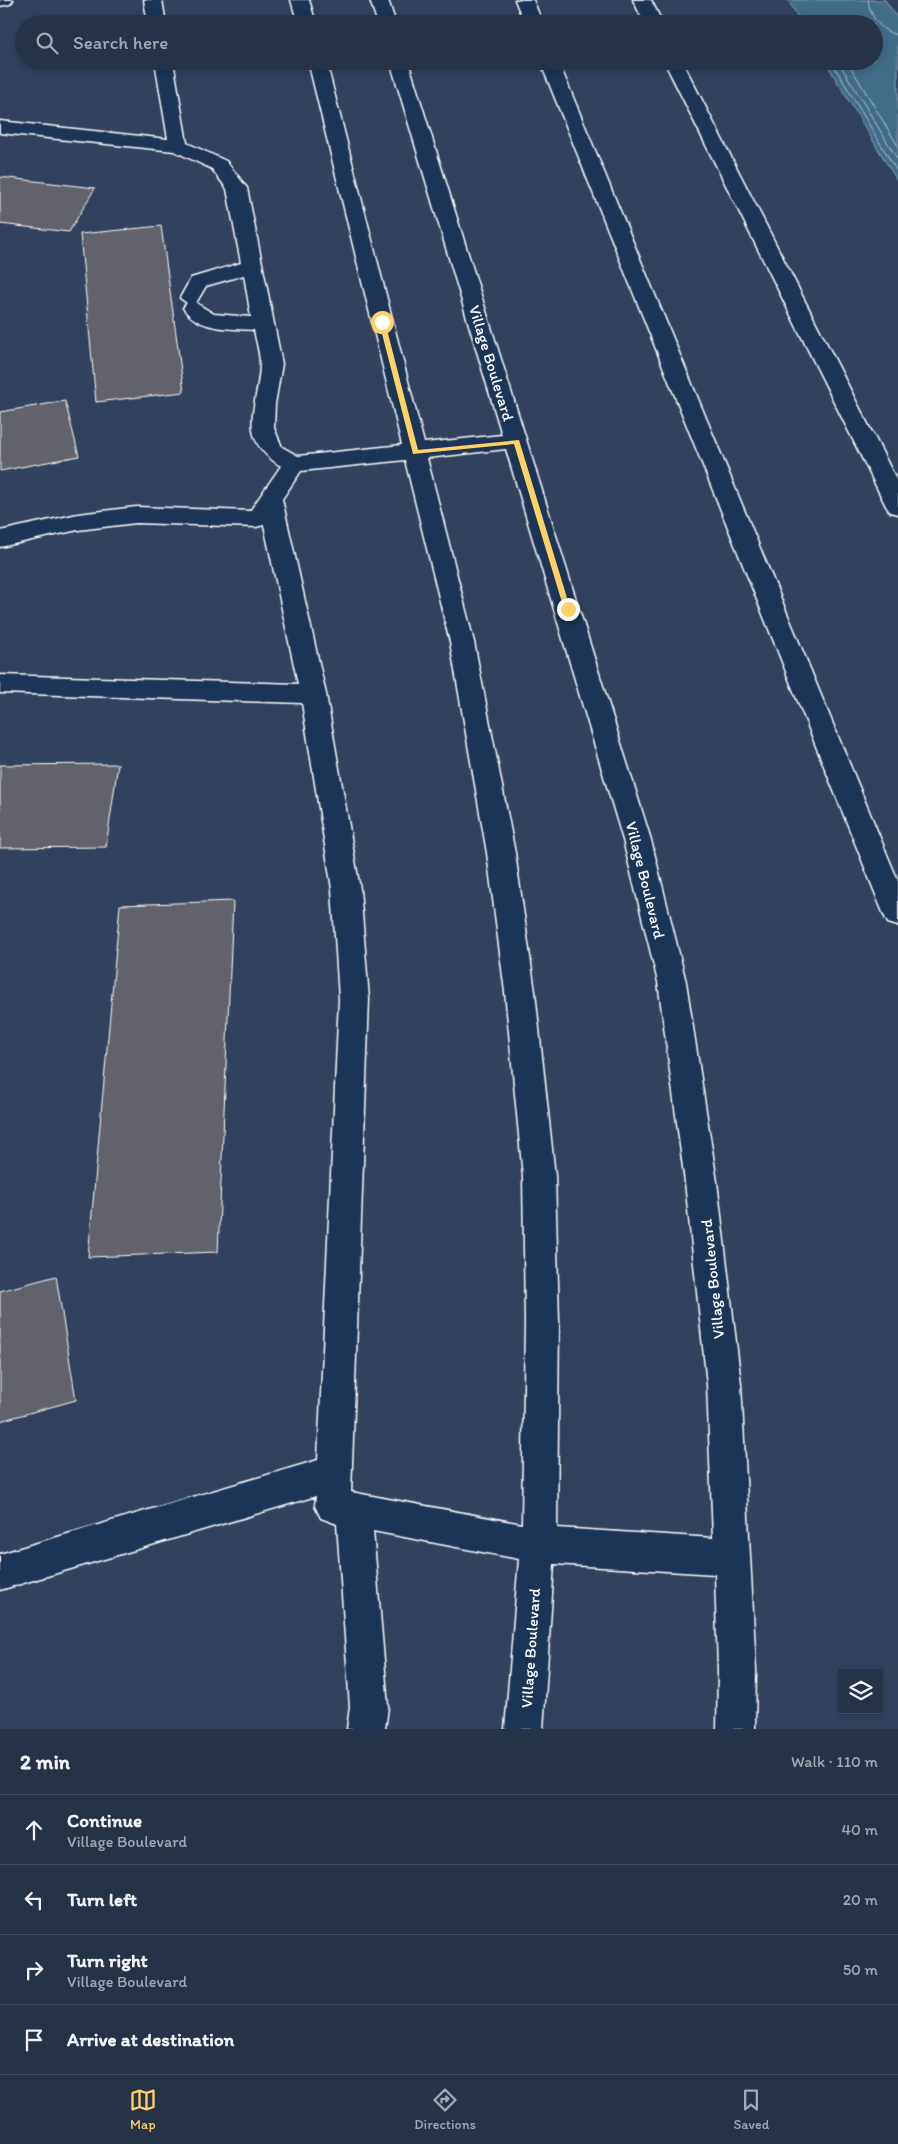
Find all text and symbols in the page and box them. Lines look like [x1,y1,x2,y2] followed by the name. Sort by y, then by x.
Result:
[15,15,883,70] search box
[33,29,61,57] icon: search
[73,31,168,54] text: Search here
[465,303,518,424] street label: Village Boulevard
[371,311,394,334] route start
[557,598,580,621] route end
[622,819,669,941] street label: Village Boulevard
[697,1218,728,1340] street label: Village Boulevard
[517,1587,544,1709] street label: Village Boulevard
[838,1669,883,1714] map controls
[838,1669,883,1714] button: layers
[20,1749,70,1774] text: 2 min
[791,1752,878,1771] text: Walk · 110 m
[67,1809,142,1832] text: Continue
[20,1816,48,1844] icon: ahead
[841,1820,878,1839] text: 40 m
[67,1832,187,1851] text: Village Boulevard
[20,1886,48,1914] icon: left
[67,1888,137,1911] text: Turn left
[843,1890,878,1909] text: 20 m
[67,1949,148,1972] text: Turn right
[20,1956,48,1984] icon: right
[843,1960,878,1979] text: 50 m
[67,1972,187,1991] text: Village Boulevard
[20,2026,48,2054] icon: arrive
[67,2028,234,2051] text: Arrive at destination
[129,2086,157,2133] tab: Map
[414,2086,476,2133] tab: Directions
[733,2086,769,2133] tab: Saved

